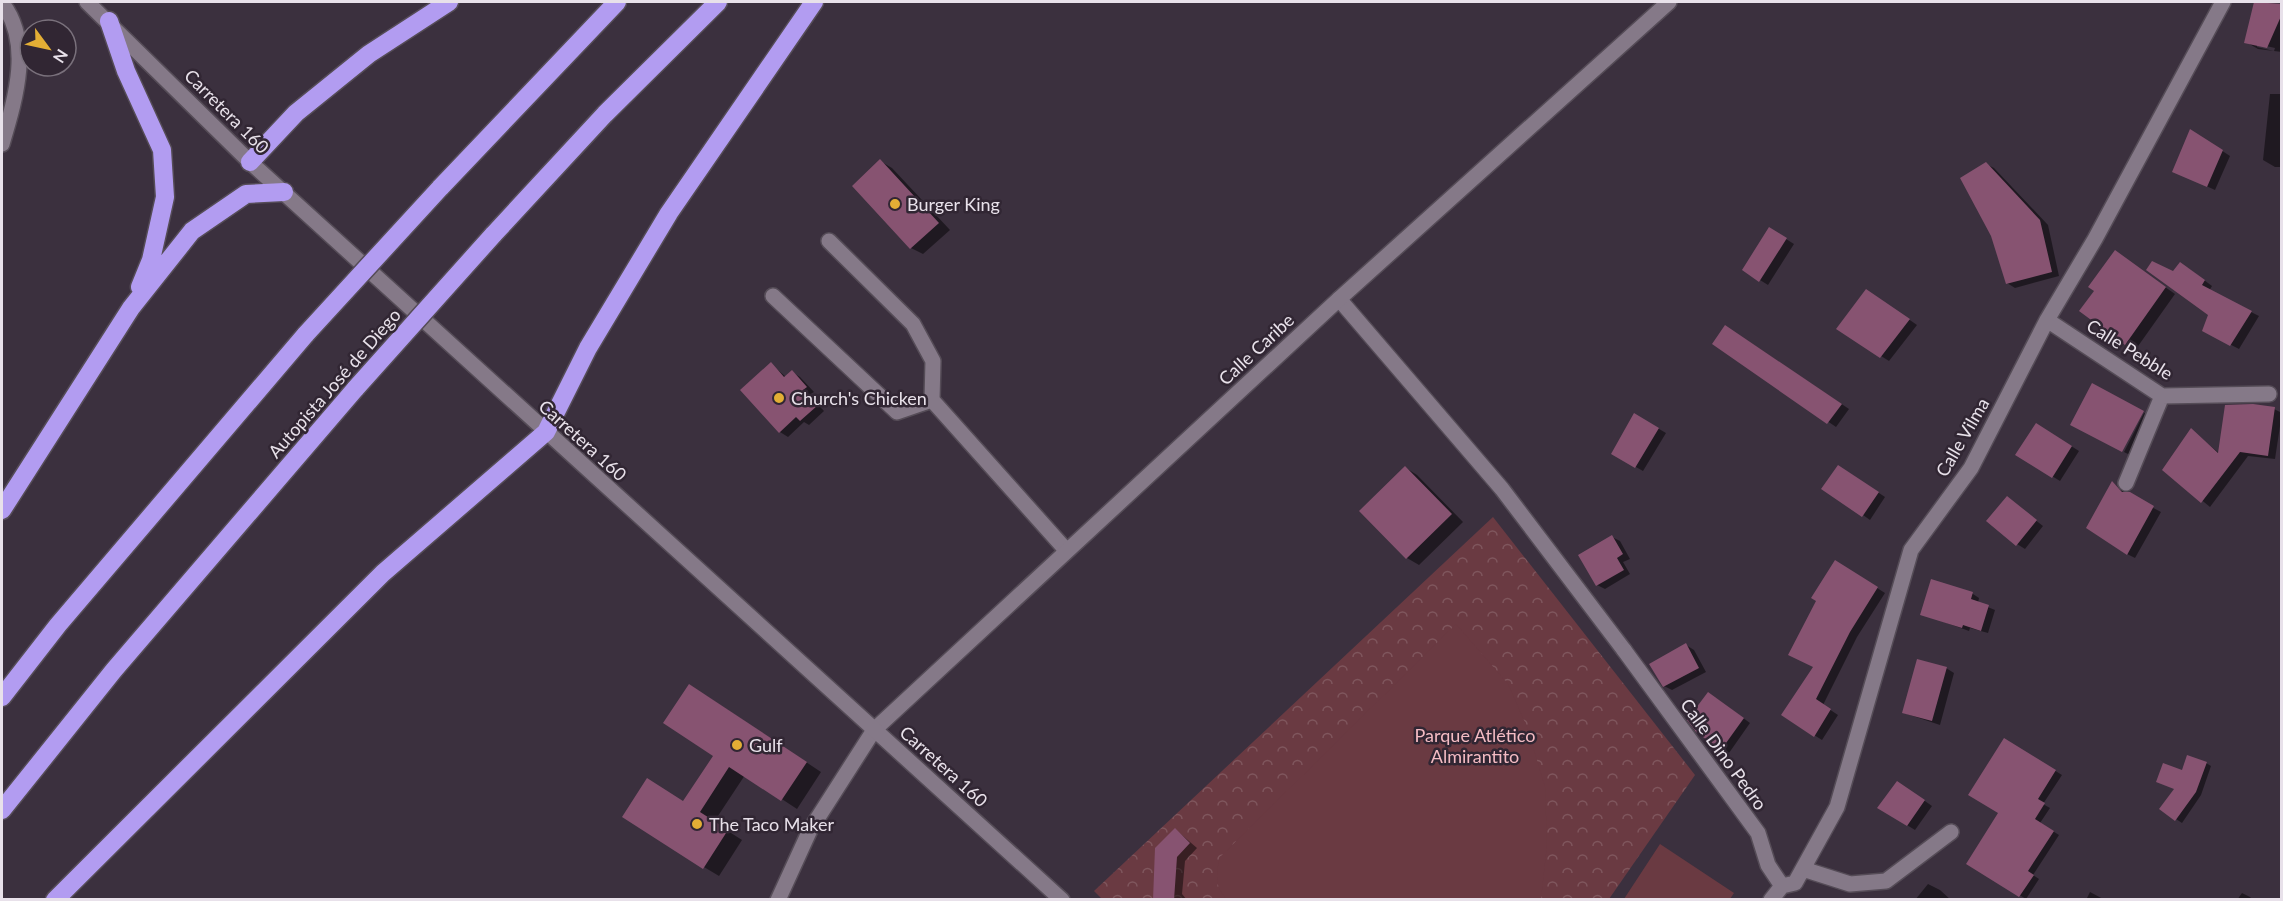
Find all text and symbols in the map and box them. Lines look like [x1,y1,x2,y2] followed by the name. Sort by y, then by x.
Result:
[18,18,78,78] north arrow
[50,46,72,67] text: N
[180,64,274,158] street label: Carretera 160
[907,193,1000,215] place label: Burger King
[888,197,902,211] marker: Burger King
[263,304,405,462] street label: Autopista José de Diego
[1214,309,1298,389] street label: Calle Caribe
[2083,314,2177,384] street label: Calle Pebble
[791,387,927,409] place label: Church's Chicken
[772,391,786,405] marker: Church's Chicken
[1931,394,1993,480] street label: Calle Vilma
[535,395,631,485] street label: Carretera 160
[1676,694,1772,814] street label: Calle Dino Pedro
[896,721,992,811] street label: Carretera 160
[1415,724,1535,767] park label: Parque Atlético Almirantito
[749,734,783,756] place label: Gulf
[730,738,744,752] marker: Gulf
[709,813,834,835] place label: The Taco Maker
[690,817,704,831] marker: The Taco Maker

